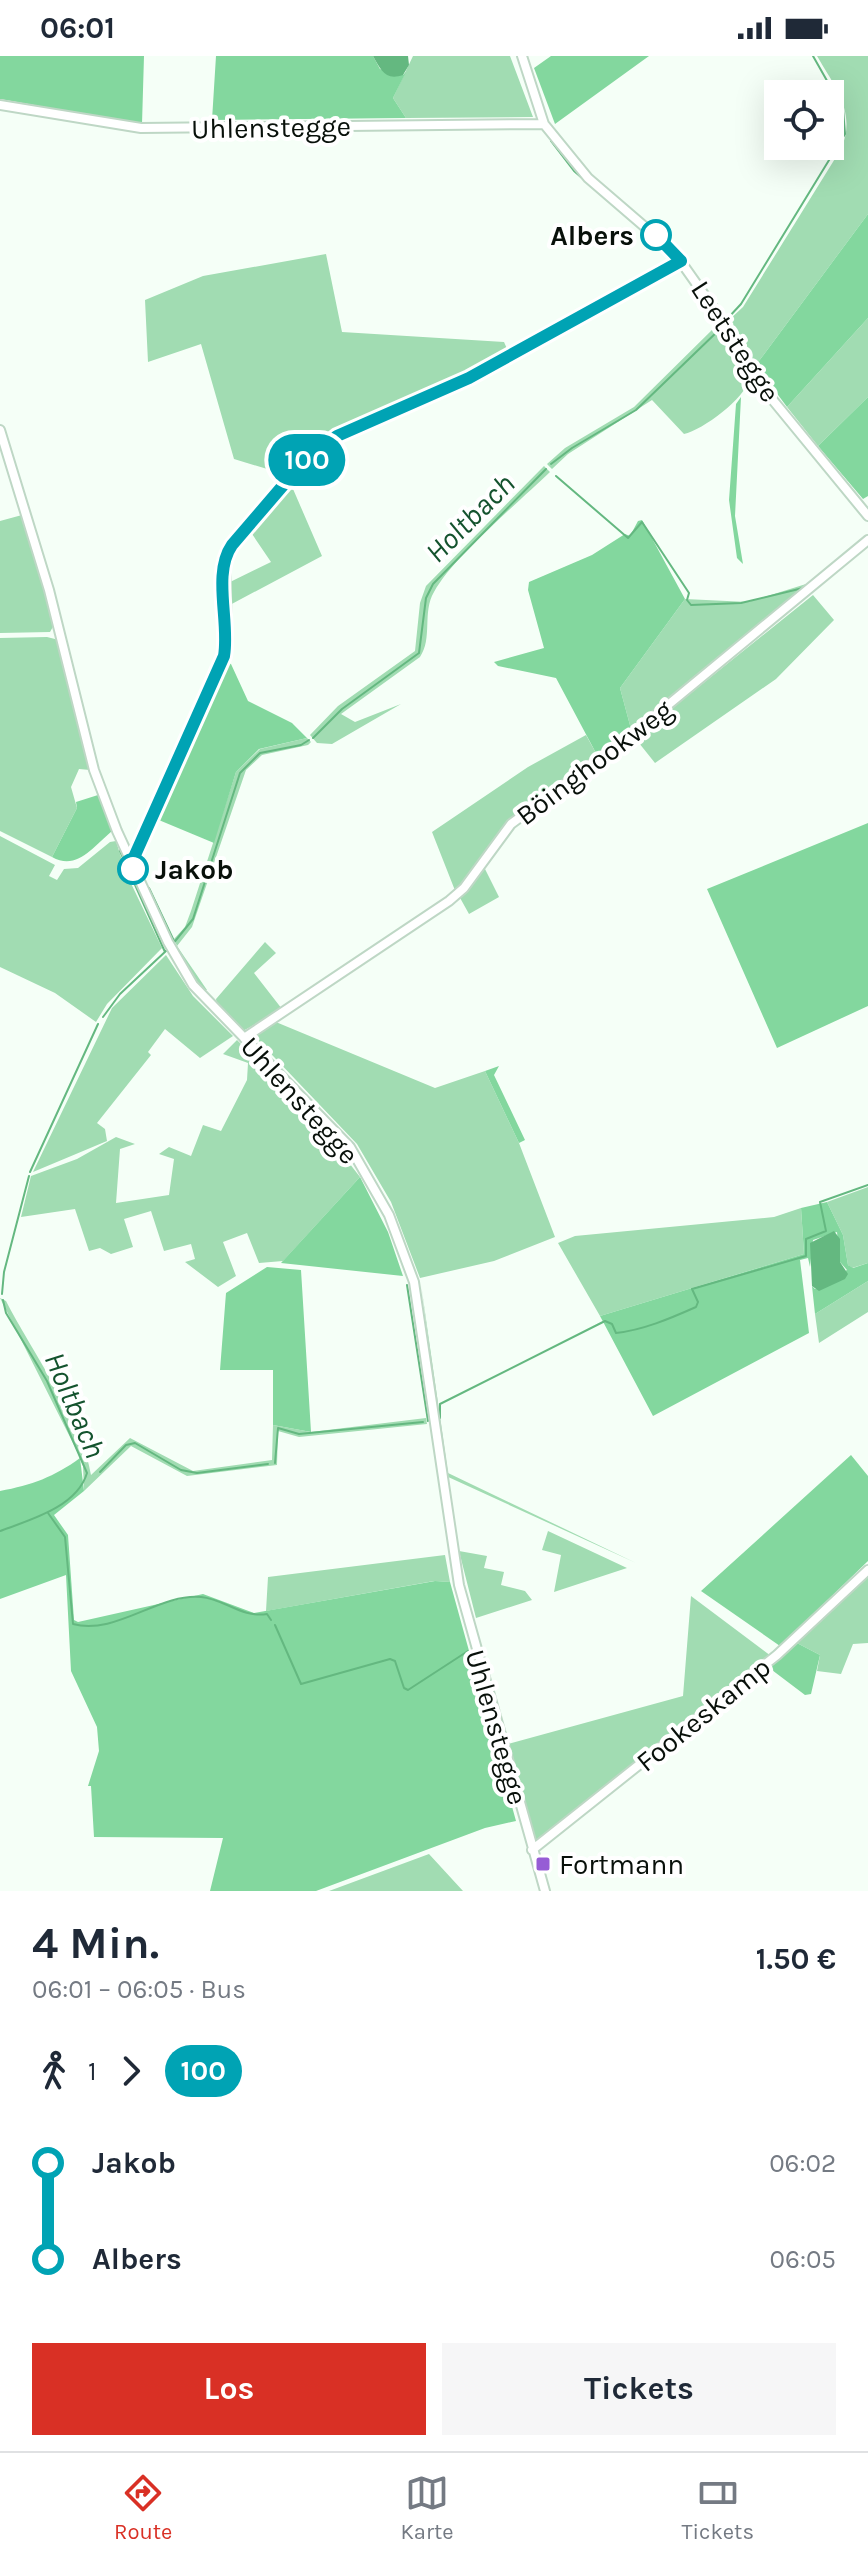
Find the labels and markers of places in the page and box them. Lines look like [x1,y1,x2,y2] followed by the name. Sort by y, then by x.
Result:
[550,219,634,252] place label: Albers
[641,220,671,250] marker: Albers
[155,853,233,886] place label: Jakob
[118,854,148,884] marker: Jakob
[559,1848,684,1881] place label: Fortmann
[534,1855,552,1873] marker: Fortmann

